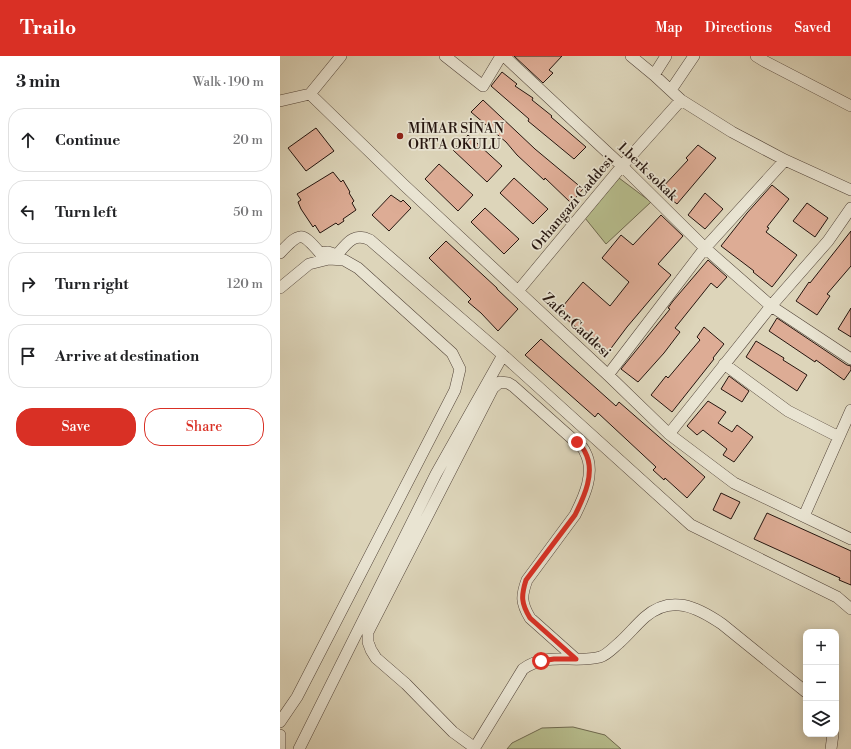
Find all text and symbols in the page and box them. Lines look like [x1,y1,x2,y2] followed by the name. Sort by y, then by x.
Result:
[20,16,76,40] text: Trailo
[655,19,683,37] text: Map
[705,19,772,37] text: Directions
[794,19,831,37] text: Saved
[16,71,60,93] text: 3 min
[193,74,264,90] text: Walk · 190 m
[408,118,505,154] place label: MİMAR SİNAN ORTA OKULU
[17,129,39,151] icon: ahead
[55,131,120,150] text: Continue
[395,131,405,141] marker: MİMAR SİNAN ORTA OKULU
[233,132,263,148] text: 20 m
[613,139,682,205] street label: 1.berk sokak
[527,152,618,255] street label: Orhangazi Caddesi
[17,201,39,223] icon: left
[55,203,117,222] text: Turn left
[233,204,263,220] text: 50 m
[17,273,39,295] icon: right
[55,275,129,294] text: Turn right
[227,276,263,292] text: 120 m
[538,289,615,362] street label: Zafer Caddesi
[17,345,39,367] icon: arrive
[55,347,199,366] text: Arrive at destination
[16,408,136,446] button: Save
[144,408,264,446] button: Share
[568,433,586,451] route end
[803,629,839,737] map controls
[803,629,839,665] button: +
[532,652,550,670] route start
[803,665,839,701] button: −
[803,701,839,737] button: layers

